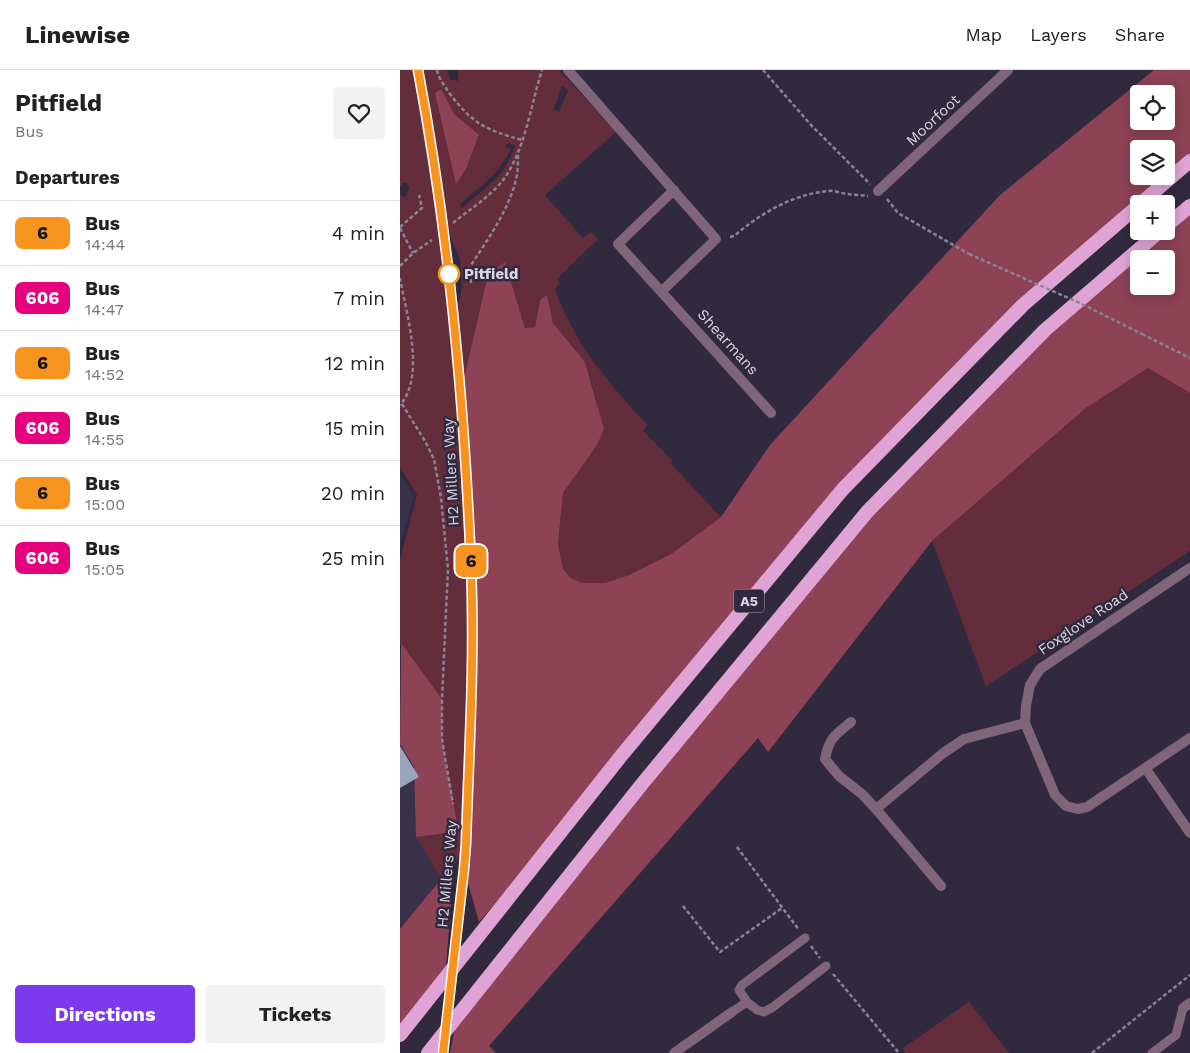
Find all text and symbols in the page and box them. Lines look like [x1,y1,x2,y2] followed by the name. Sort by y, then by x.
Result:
[25,21,130,49] text: Linewise
[965,24,1002,45] text: Map
[1030,24,1087,45] text: Layers
[1115,24,1165,45] text: Share
[1130,85,1175,295] map controls
[1130,85,1175,130] button: locate
[333,87,385,139] button: heart
[15,89,102,117] text: Pitfield
[902,90,964,149] street label: Moorfoot
[15,122,44,141] text: Bus
[1130,140,1175,185] button: layers
[15,166,120,189] text: Departures
[1130,195,1175,240] button: +
[85,212,120,235] text: Bus
[37,222,48,243] text: 6
[332,222,385,245] text: 4 min
[85,235,125,254] text: 14:44
[1130,250,1175,295] button: −
[438,263,460,285] marker: Pitfield
[464,265,518,283] place label: Pitfield
[85,277,120,300] text: Bus
[26,287,59,308] text: 606
[334,287,385,310] text: 7 min
[85,300,124,319] text: 14:47
[694,305,762,379] street label: Shearmans
[85,342,120,365] text: Bus
[37,352,48,373] text: 6
[325,352,385,375] text: 12 min
[85,365,124,384] text: 14:52
[85,407,120,430] text: Bus
[26,417,59,438] text: 606
[325,417,385,440] text: 15 min
[439,418,463,526] street label: H2 Millers Way
[85,430,124,449] text: 14:55
[85,472,120,495] text: Bus
[37,482,48,503] text: 6
[321,482,385,505] text: 20 min
[85,495,125,514] text: 15:00
[85,537,120,560] text: Bus
[455,545,487,577] line badge: 6
[26,547,59,568] text: 606
[321,547,385,570] text: 25 min
[465,550,477,571] text: 6
[85,560,125,579] text: 15:05
[1035,585,1131,659] street label: Foxglove Road
[734,590,764,612] road number: A5
[433,819,461,928] street label: H2 Millers Way
[15,985,195,1043] button: Directions
[205,985,385,1043] button: Tickets

